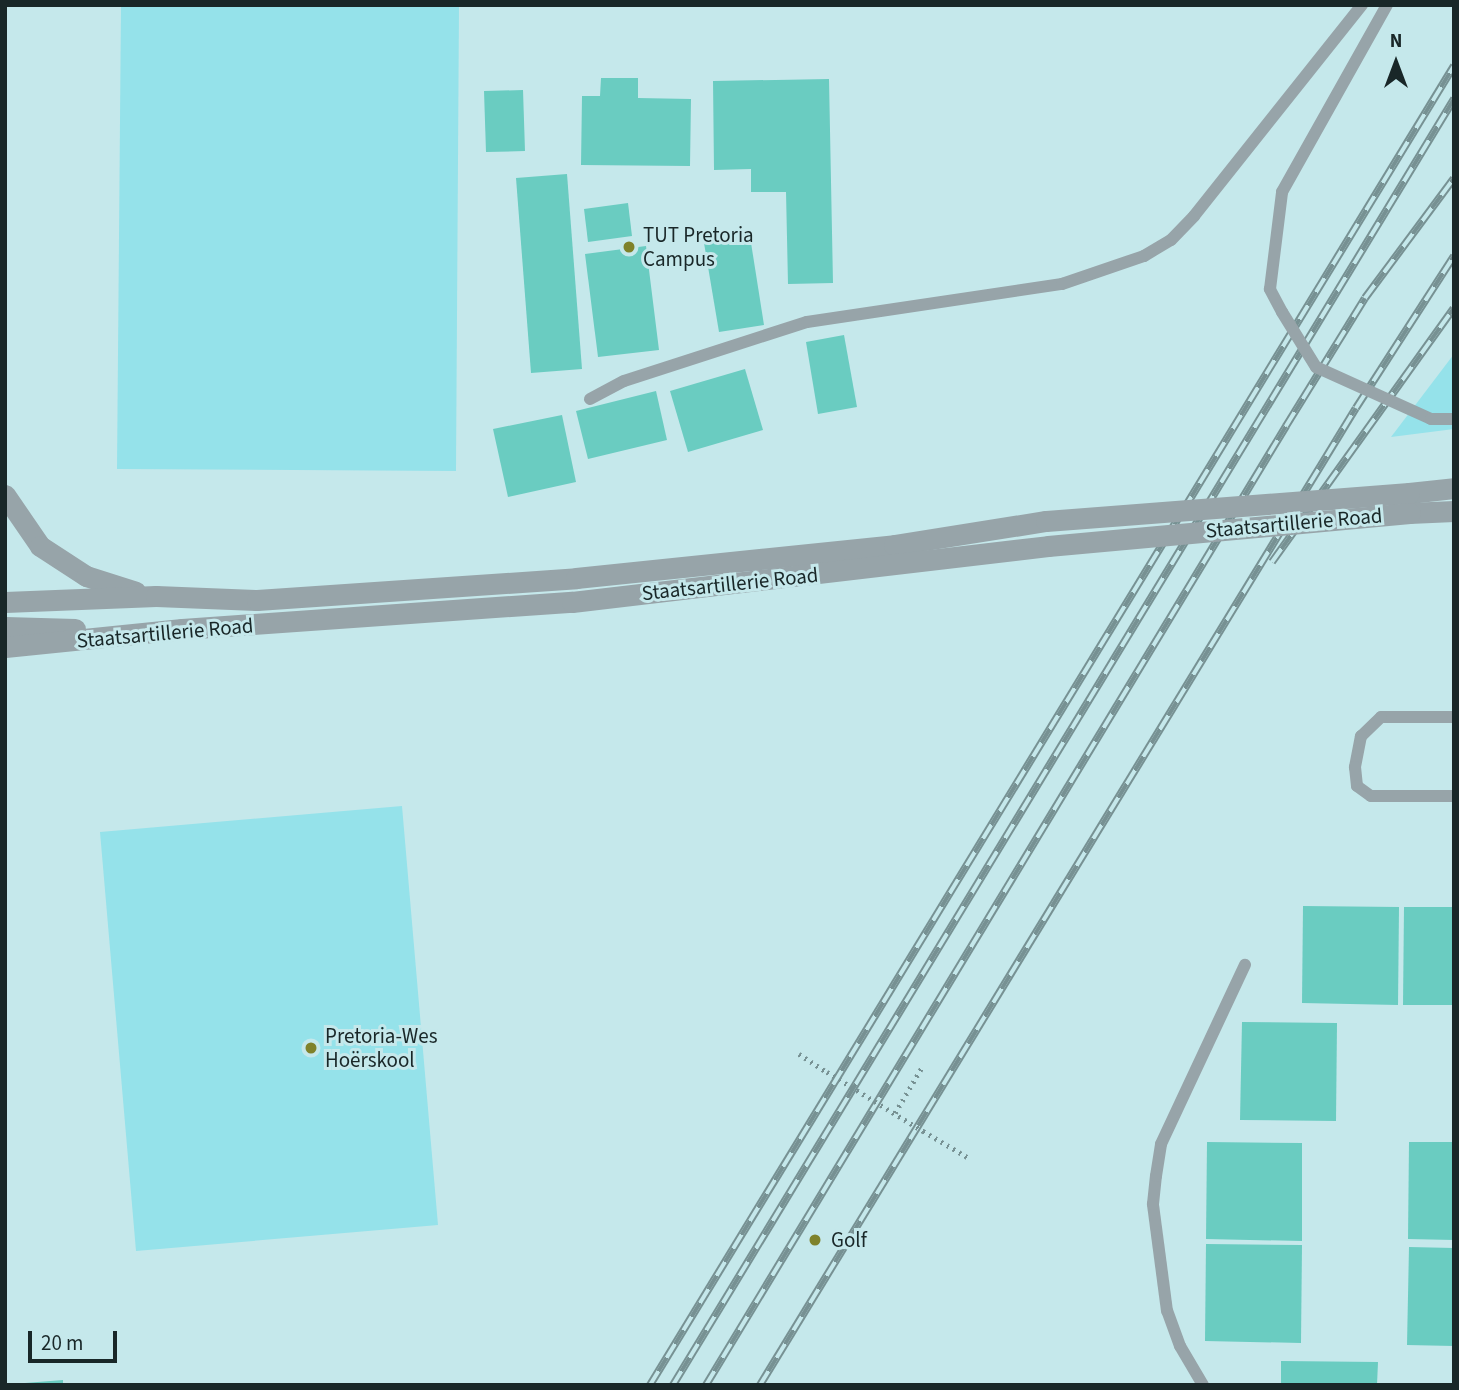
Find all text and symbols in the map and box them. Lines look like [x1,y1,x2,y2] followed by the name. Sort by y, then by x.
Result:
[1361,28,1431,98] north arrow
[1390,28,1402,55] text: N
[643,222,754,272] place label: TUT Pretoria Campus
[621,239,637,255] marker: TUT Pretoria Campus
[1205,503,1383,543] street label: Staatsartillerie Road
[641,562,819,606] street label: Staatsartillerie Road
[76,613,254,653] street label: Staatsartillerie Road
[325,1023,437,1073] place label: Pretoria-Wes Hoërskool
[303,1040,319,1056] marker: Pretoria-Wes Hoërskool
[831,1227,867,1253] place label: Golf
[805,1230,825,1250] marker: Golf
[32,1316,121,1360] scale bar
[41,1328,83,1358] text: 20 m

